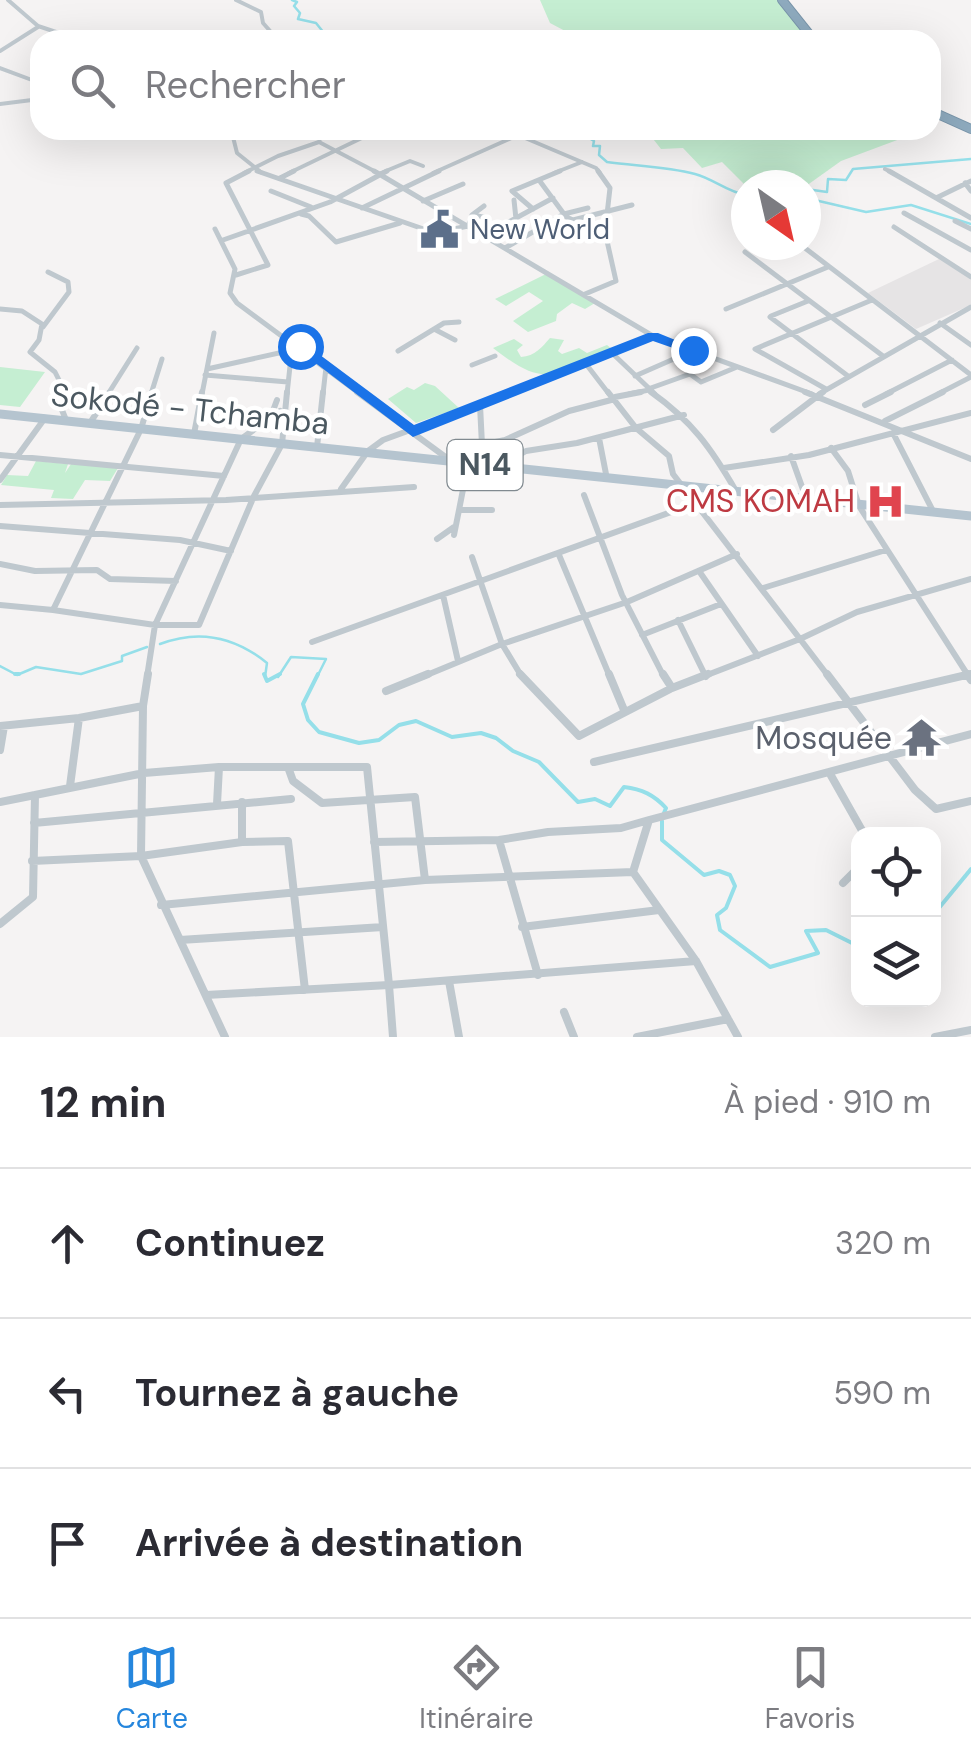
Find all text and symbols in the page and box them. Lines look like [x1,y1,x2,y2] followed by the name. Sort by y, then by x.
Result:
[30,30,941,140] search box
[65,58,120,113] icon: search
[145,60,346,110] text: Rechercher
[731,170,821,260] north arrow
[419,208,461,250] public building icon: New World
[470,211,610,248] place label: New World
[278,324,324,370] route start
[671,328,717,374] route end
[49,374,331,444] street label: Sokodé - Tchamba
[448,440,522,490] road number: N14
[666,480,855,522] place label: CMS KOMAH
[864,480,906,522] hospital icon: CMS KOMAH
[755,717,892,759] place label: Mosquée
[901,717,943,759] temple icon: Mosquée
[851,827,941,1007] map controls
[851,827,941,917] button: locate
[851,917,941,1007] button: layers
[40,1075,166,1130] text: 12 min
[723,1081,931,1123] text: À pied · 910 m
[40,1216,95,1271] icon: ahead
[135,1218,325,1268] text: Continuez
[835,1222,931,1264] text: 320 m
[40,1366,95,1421] icon: left
[135,1368,459,1418] text: Tournez à gauche
[833,1372,931,1414] text: 590 m
[40,1516,95,1571] icon: arrive
[135,1518,523,1568] text: Arrivée à destination
[116,1640,188,1737] tab: Carte
[419,1640,533,1737] tab: Itinéraire
[765,1640,855,1737] tab: Favoris

